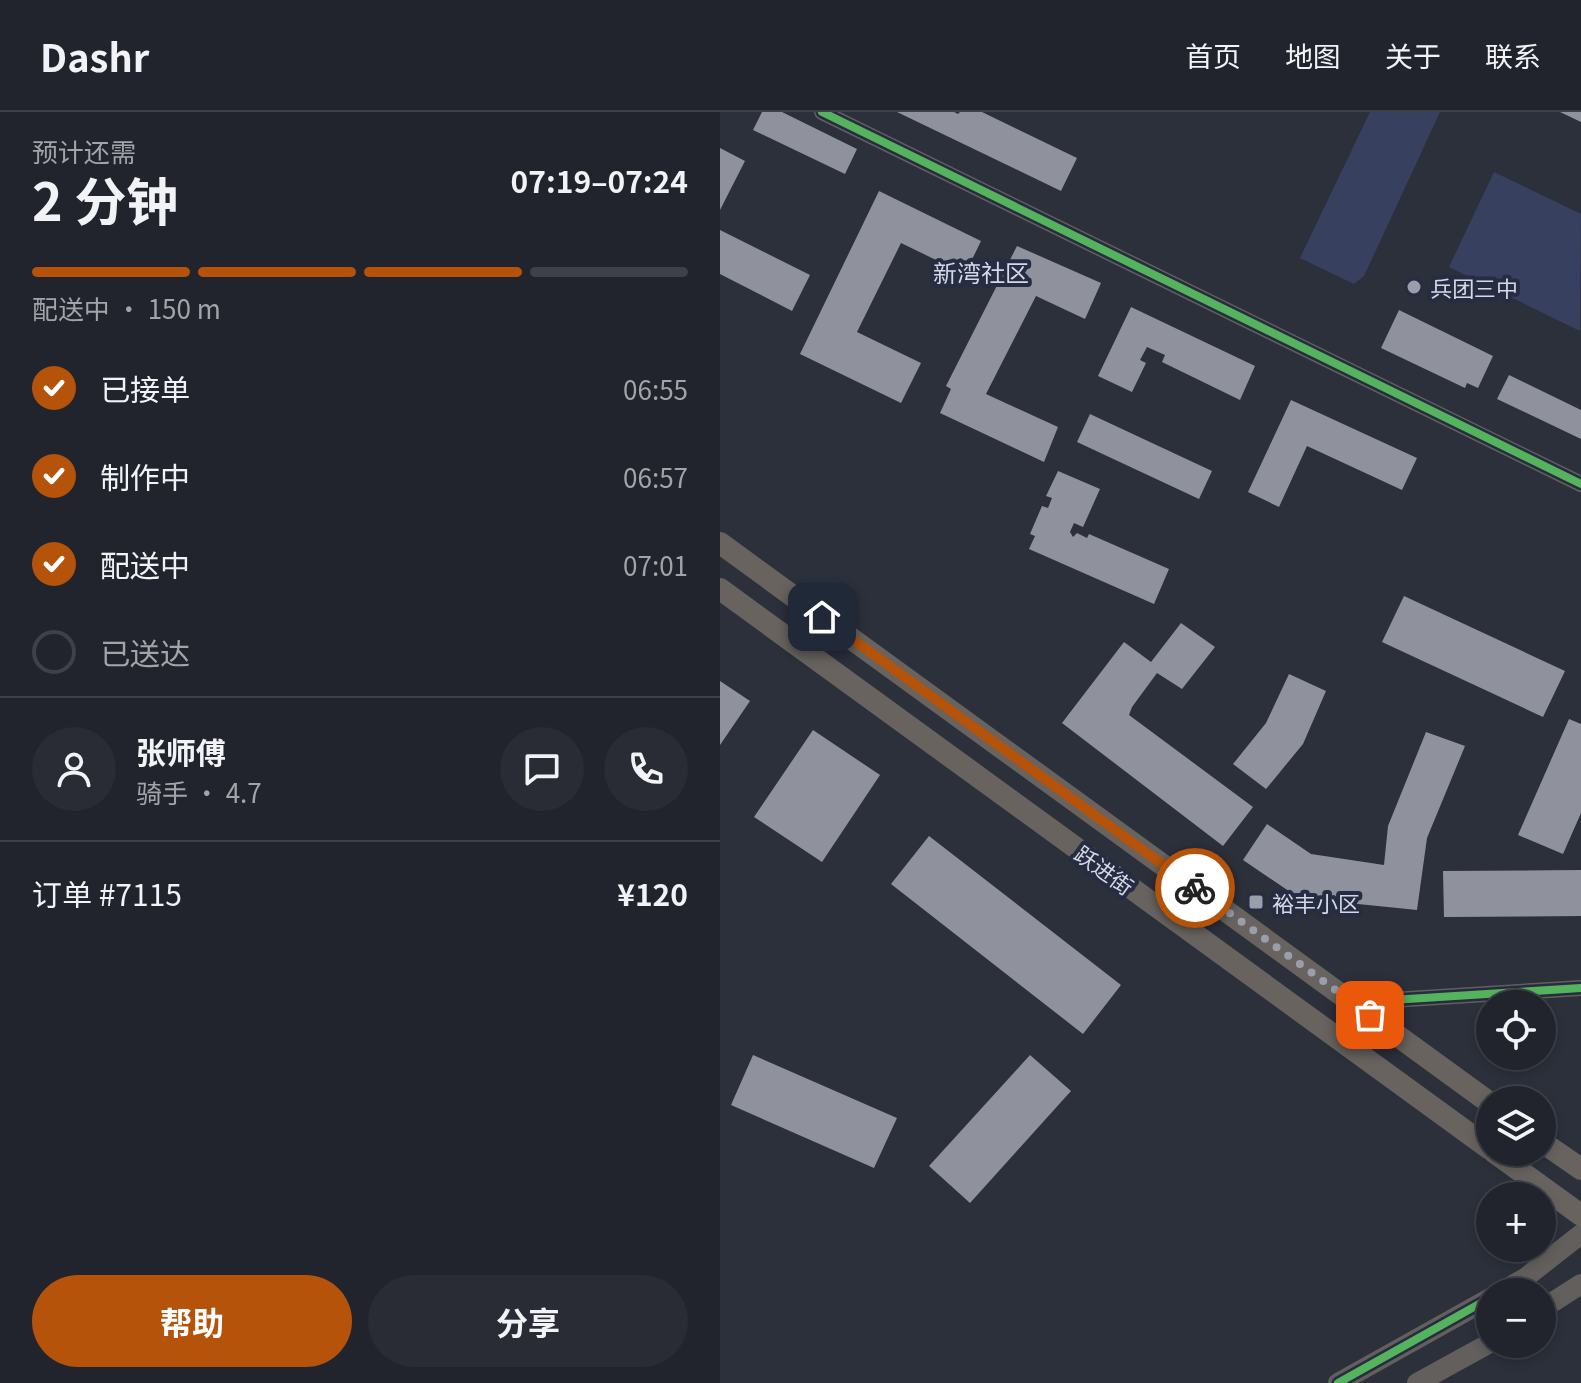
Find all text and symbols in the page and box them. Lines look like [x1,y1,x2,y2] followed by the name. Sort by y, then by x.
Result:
[40,28,149,83] text: Dashr
[1185,35,1241,75] text: 首页
[1285,35,1341,75] text: 地图
[1385,35,1441,75] text: 关于
[1485,35,1541,75] text: 联系
[32,132,136,169] text: 预计还需
[511,158,688,202] text: 07:19–07:24
[32,161,178,236] text: 2 分钟
[933,254,1029,289] district label: 新湾社区
[1430,271,1518,303] place label: 兵团三中
[1405,278,1423,296] marker: 兵团三中
[32,289,221,326] text: 配送中 · 150 m
[32,366,76,410] icon: check
[100,366,190,410] text: 已接单
[623,370,688,407] text: 06:55
[32,454,76,498] icon: check
[100,454,190,498] text: 制作中
[623,458,688,495] text: 06:57
[32,542,76,586] icon: check
[100,542,190,586] text: 配送中
[623,546,688,583] text: 07:01
[788,583,856,651] pin
[800,595,844,639] icon: home
[100,630,190,674] text: 已送达
[32,727,116,811] button: person
[500,727,584,811] button: chat
[604,727,688,811] button: phone
[136,729,226,773] text: 张师傅
[136,773,262,810] text: 骑手 · 4.7
[1069,837,1141,901] street label: 跃进街
[1155,848,1235,928] courier
[1173,866,1217,910] icon: bike
[32,871,182,915] text: 订单 #7115
[617,871,688,915] text: ¥120
[1272,886,1360,918] place label: 裕丰小区
[1247,893,1265,911] marker: 裕丰小区
[1336,981,1404,1049] pin
[1476,990,1556,1358] map controls
[1476,990,1556,1070] button: locate
[1348,993,1392,1037] icon: bag
[1476,1086,1556,1166] button: layers
[1476,1182,1556,1262] button: +
[32,1275,352,1367] button: 帮助
[368,1275,688,1367] button: 分享
[1476,1278,1556,1358] button: −

